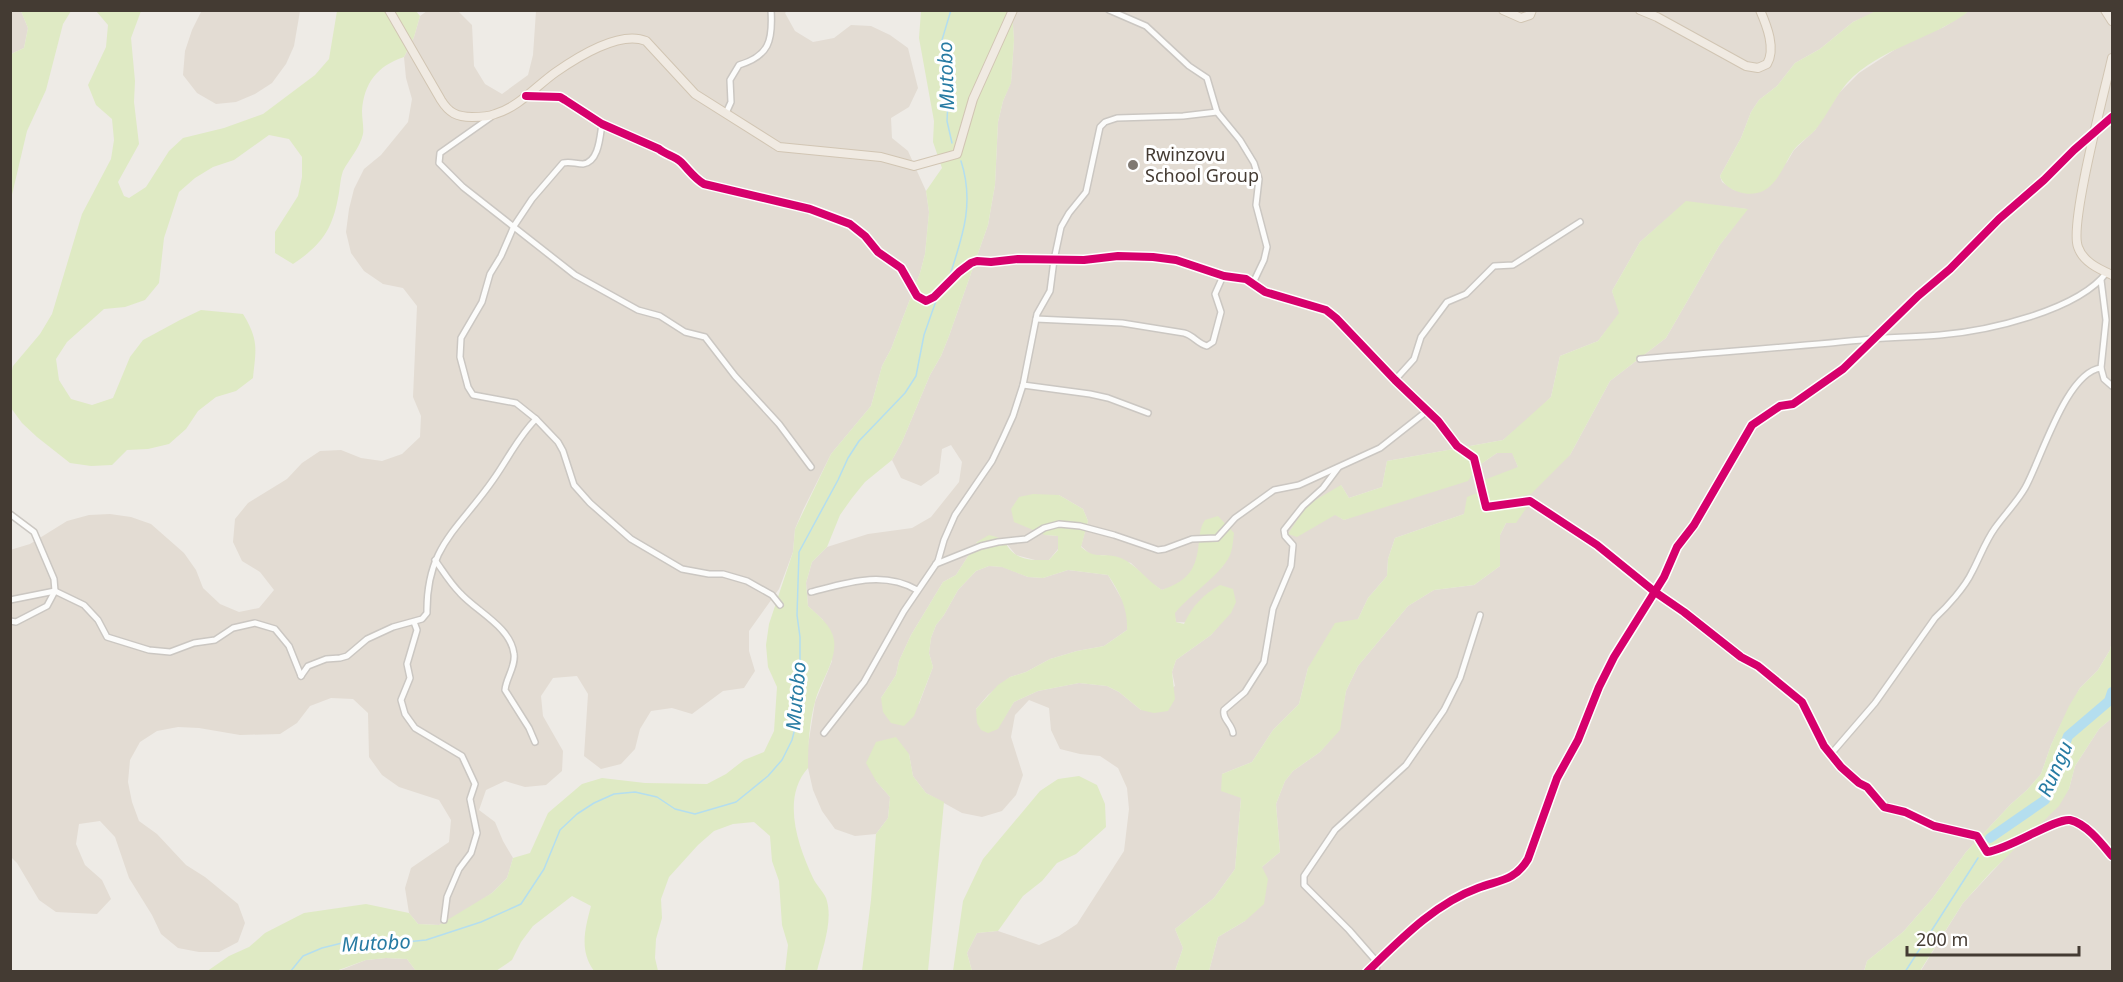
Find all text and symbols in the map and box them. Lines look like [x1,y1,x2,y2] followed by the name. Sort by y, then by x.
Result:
[931,41,960,111] water label: Mutobo
[1145,142,1259,187] place label: Rwinzovu School Group
[1126,158,1140,172] marker: Rwinzovu School Group
[779,660,812,732] water label: Mutobo
[2030,737,2079,801] water label: Rungu
[1907,919,2080,957] scale bar
[341,927,411,958] water label: Mutobo
[1916,927,1968,951] text: 200 m

